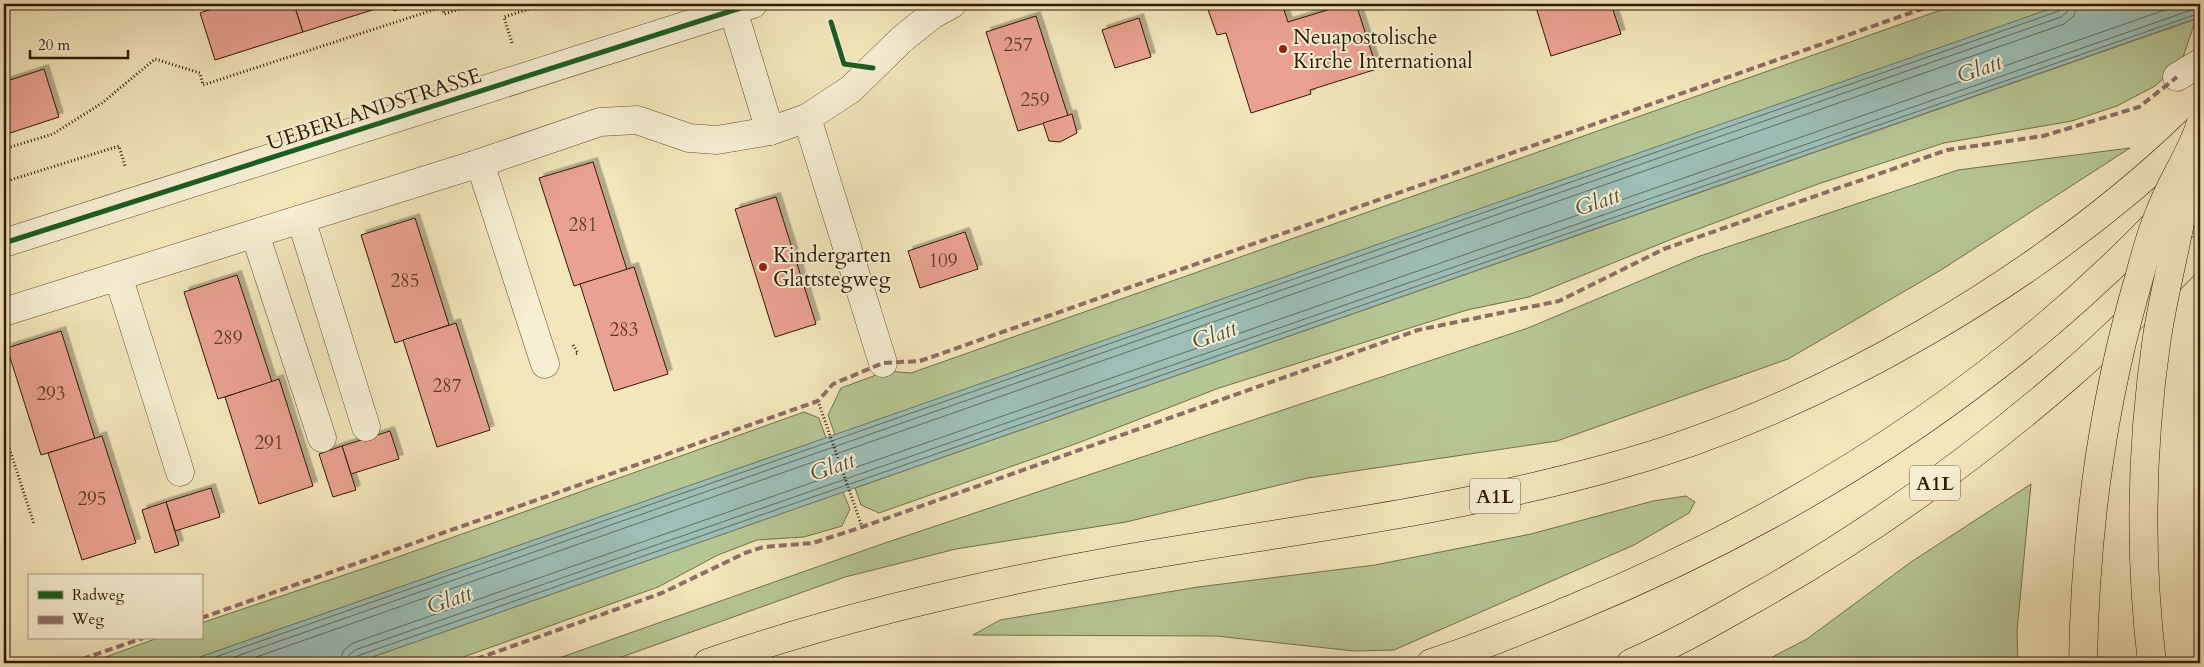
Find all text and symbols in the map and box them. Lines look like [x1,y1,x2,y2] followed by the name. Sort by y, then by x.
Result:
[1293,23,1473,76] place label: Neuapostolische Kirche International
[30,28,128,60] scale bar
[1003,32,1033,58] house number: 257
[38,35,70,55] text: 20 m
[1277,43,1289,55] marker: Neuapostolische Kirche International
[1953,47,2007,91] water label: Glatt
[263,61,485,158] street label: UEBERLANDSTRASSE
[1020,87,1050,113] house number: 259
[1571,180,1625,224] water label: Glatt
[568,212,598,238] house number: 281
[773,241,892,294] place label: Kindergarten Glattstegweg
[928,248,958,274] house number: 109
[757,261,769,273] marker: Kindergarten Glattstegweg
[390,268,420,294] house number: 285
[1188,313,1242,357] water label: Glatt
[609,317,639,343] house number: 283
[213,325,243,351] house number: 289
[432,373,462,399] house number: 287
[36,381,66,407] house number: 293
[254,430,284,456] house number: 291
[806,445,860,489] water label: Glatt
[1910,466,1960,500] road number: A1L
[1470,478,1520,514] road number: A1L
[77,486,107,512] house number: 295
[28,574,202,640] legend
[423,578,477,622] water label: Glatt
[72,585,125,605] text: Radweg
[71,609,104,629] text: Weg

